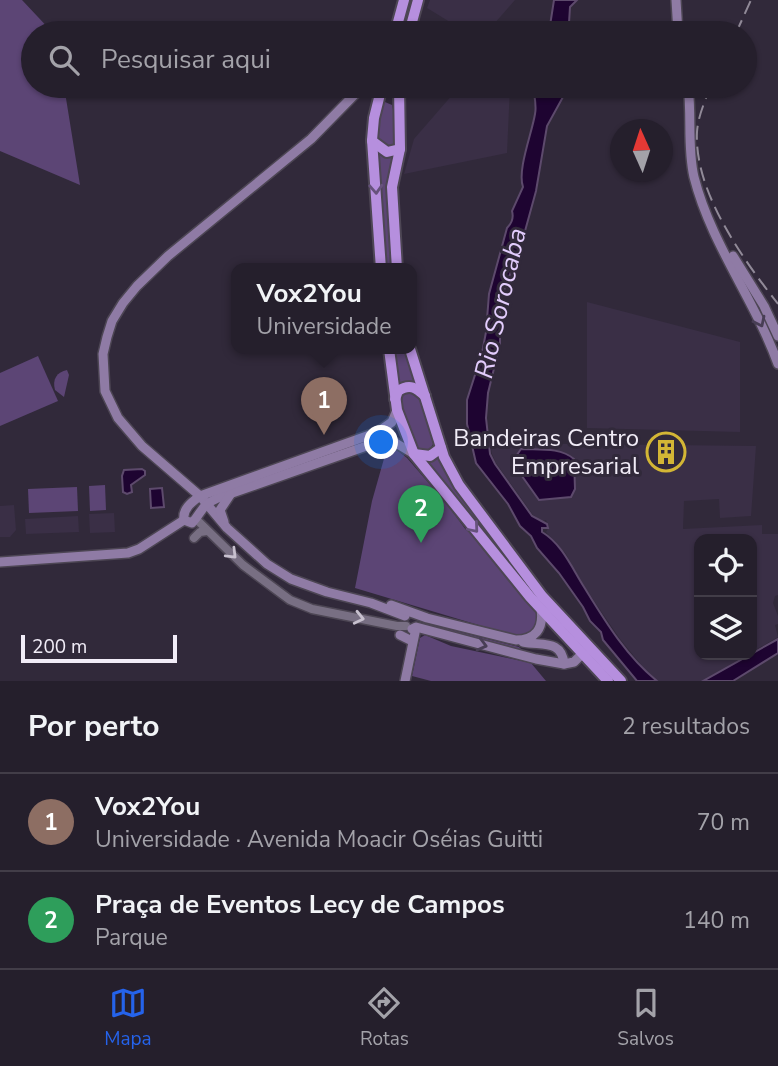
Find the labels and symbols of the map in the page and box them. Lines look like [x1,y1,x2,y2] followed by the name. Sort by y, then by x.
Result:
[610,119,673,182] north arrow
[368,184,383,195] one-way arrow
[466,225,535,382] water label: Rio Sorocaba
[751,314,765,327] one-way arrow
[301,377,347,435] pin: 1
[453,422,639,482] place label: Bandeiras Centro Empresarial
[364,425,398,459] your location
[645,431,687,473] building icon: Bandeiras Centro Empresarial
[398,485,444,543] pin: 2
[465,520,478,532] one-way arrow
[224,546,236,558] one-way arrow
[353,610,365,624] one-way arrow
[21,632,177,664] scale bar
[476,637,488,651] one-way arrow

